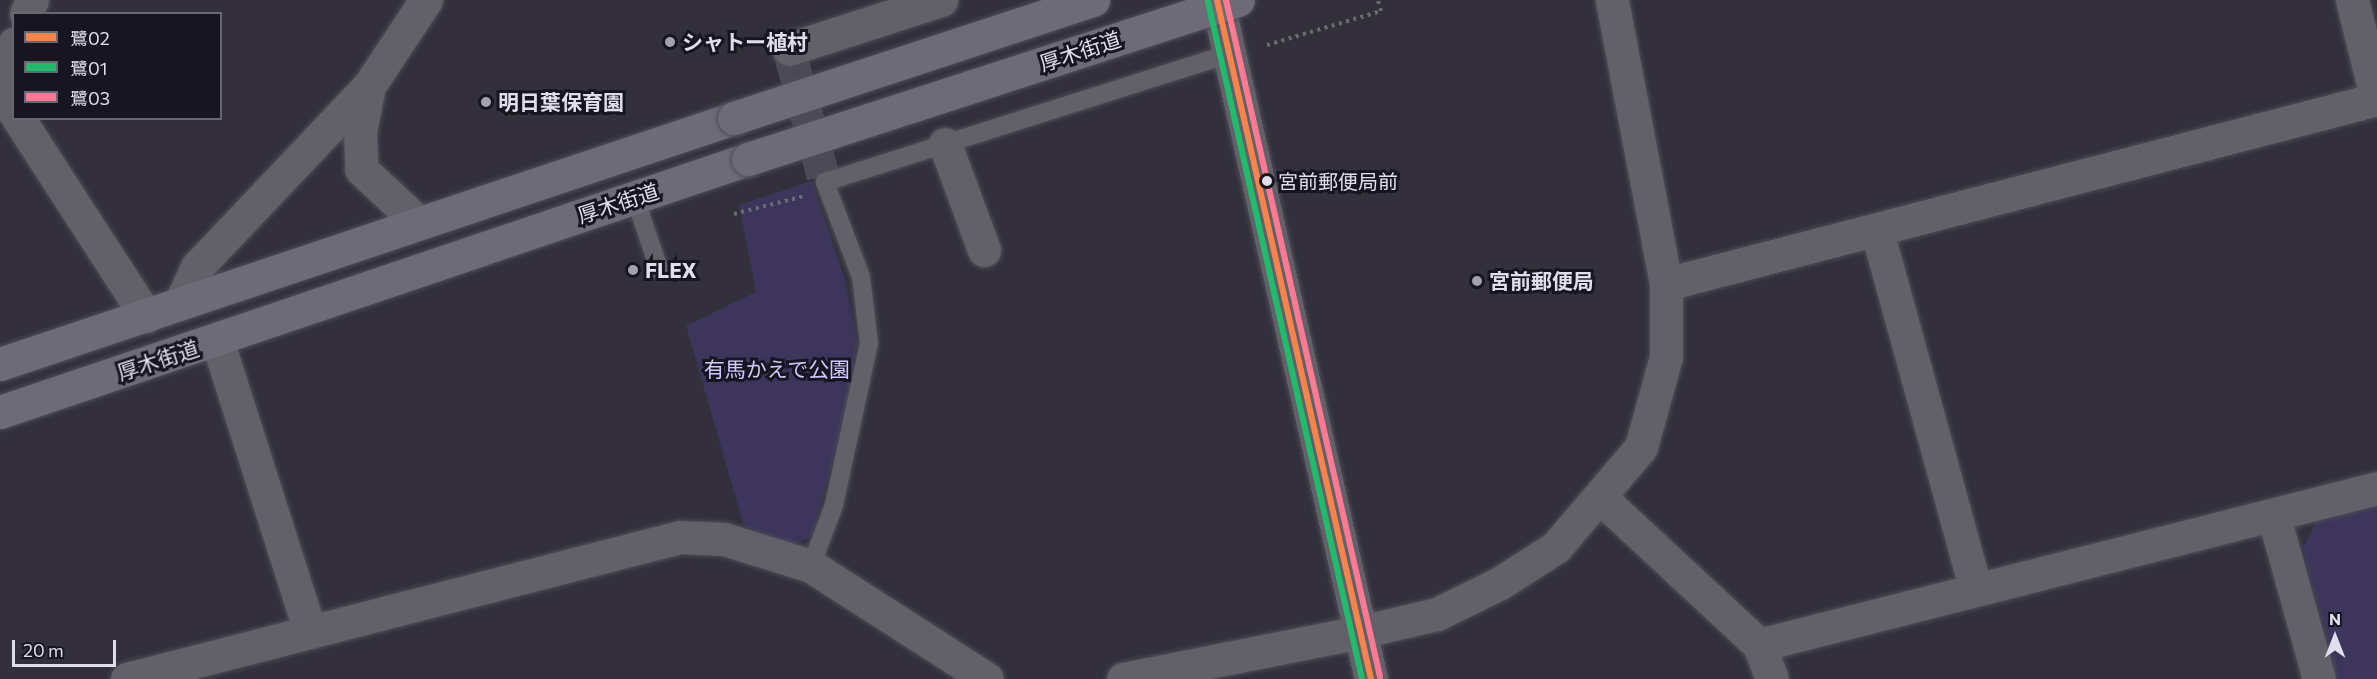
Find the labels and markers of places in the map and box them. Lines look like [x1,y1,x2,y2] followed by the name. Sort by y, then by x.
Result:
[682,29,808,55] place label: シャトー植村
[663,35,677,49] marker: シャトー植村
[498,89,624,115] place label: 明日葉保育園
[479,95,493,109] marker: 明日葉保育園
[1278,169,1398,193] place label: 宮前郵便局前
[1261,175,1273,187] marker: 宮前郵便局前
[645,257,697,283] place label: FLEX
[626,263,640,277] marker: FLEX
[1489,268,1594,294] place label: 宮前郵便局
[1470,274,1484,288] marker: 宮前郵便局

